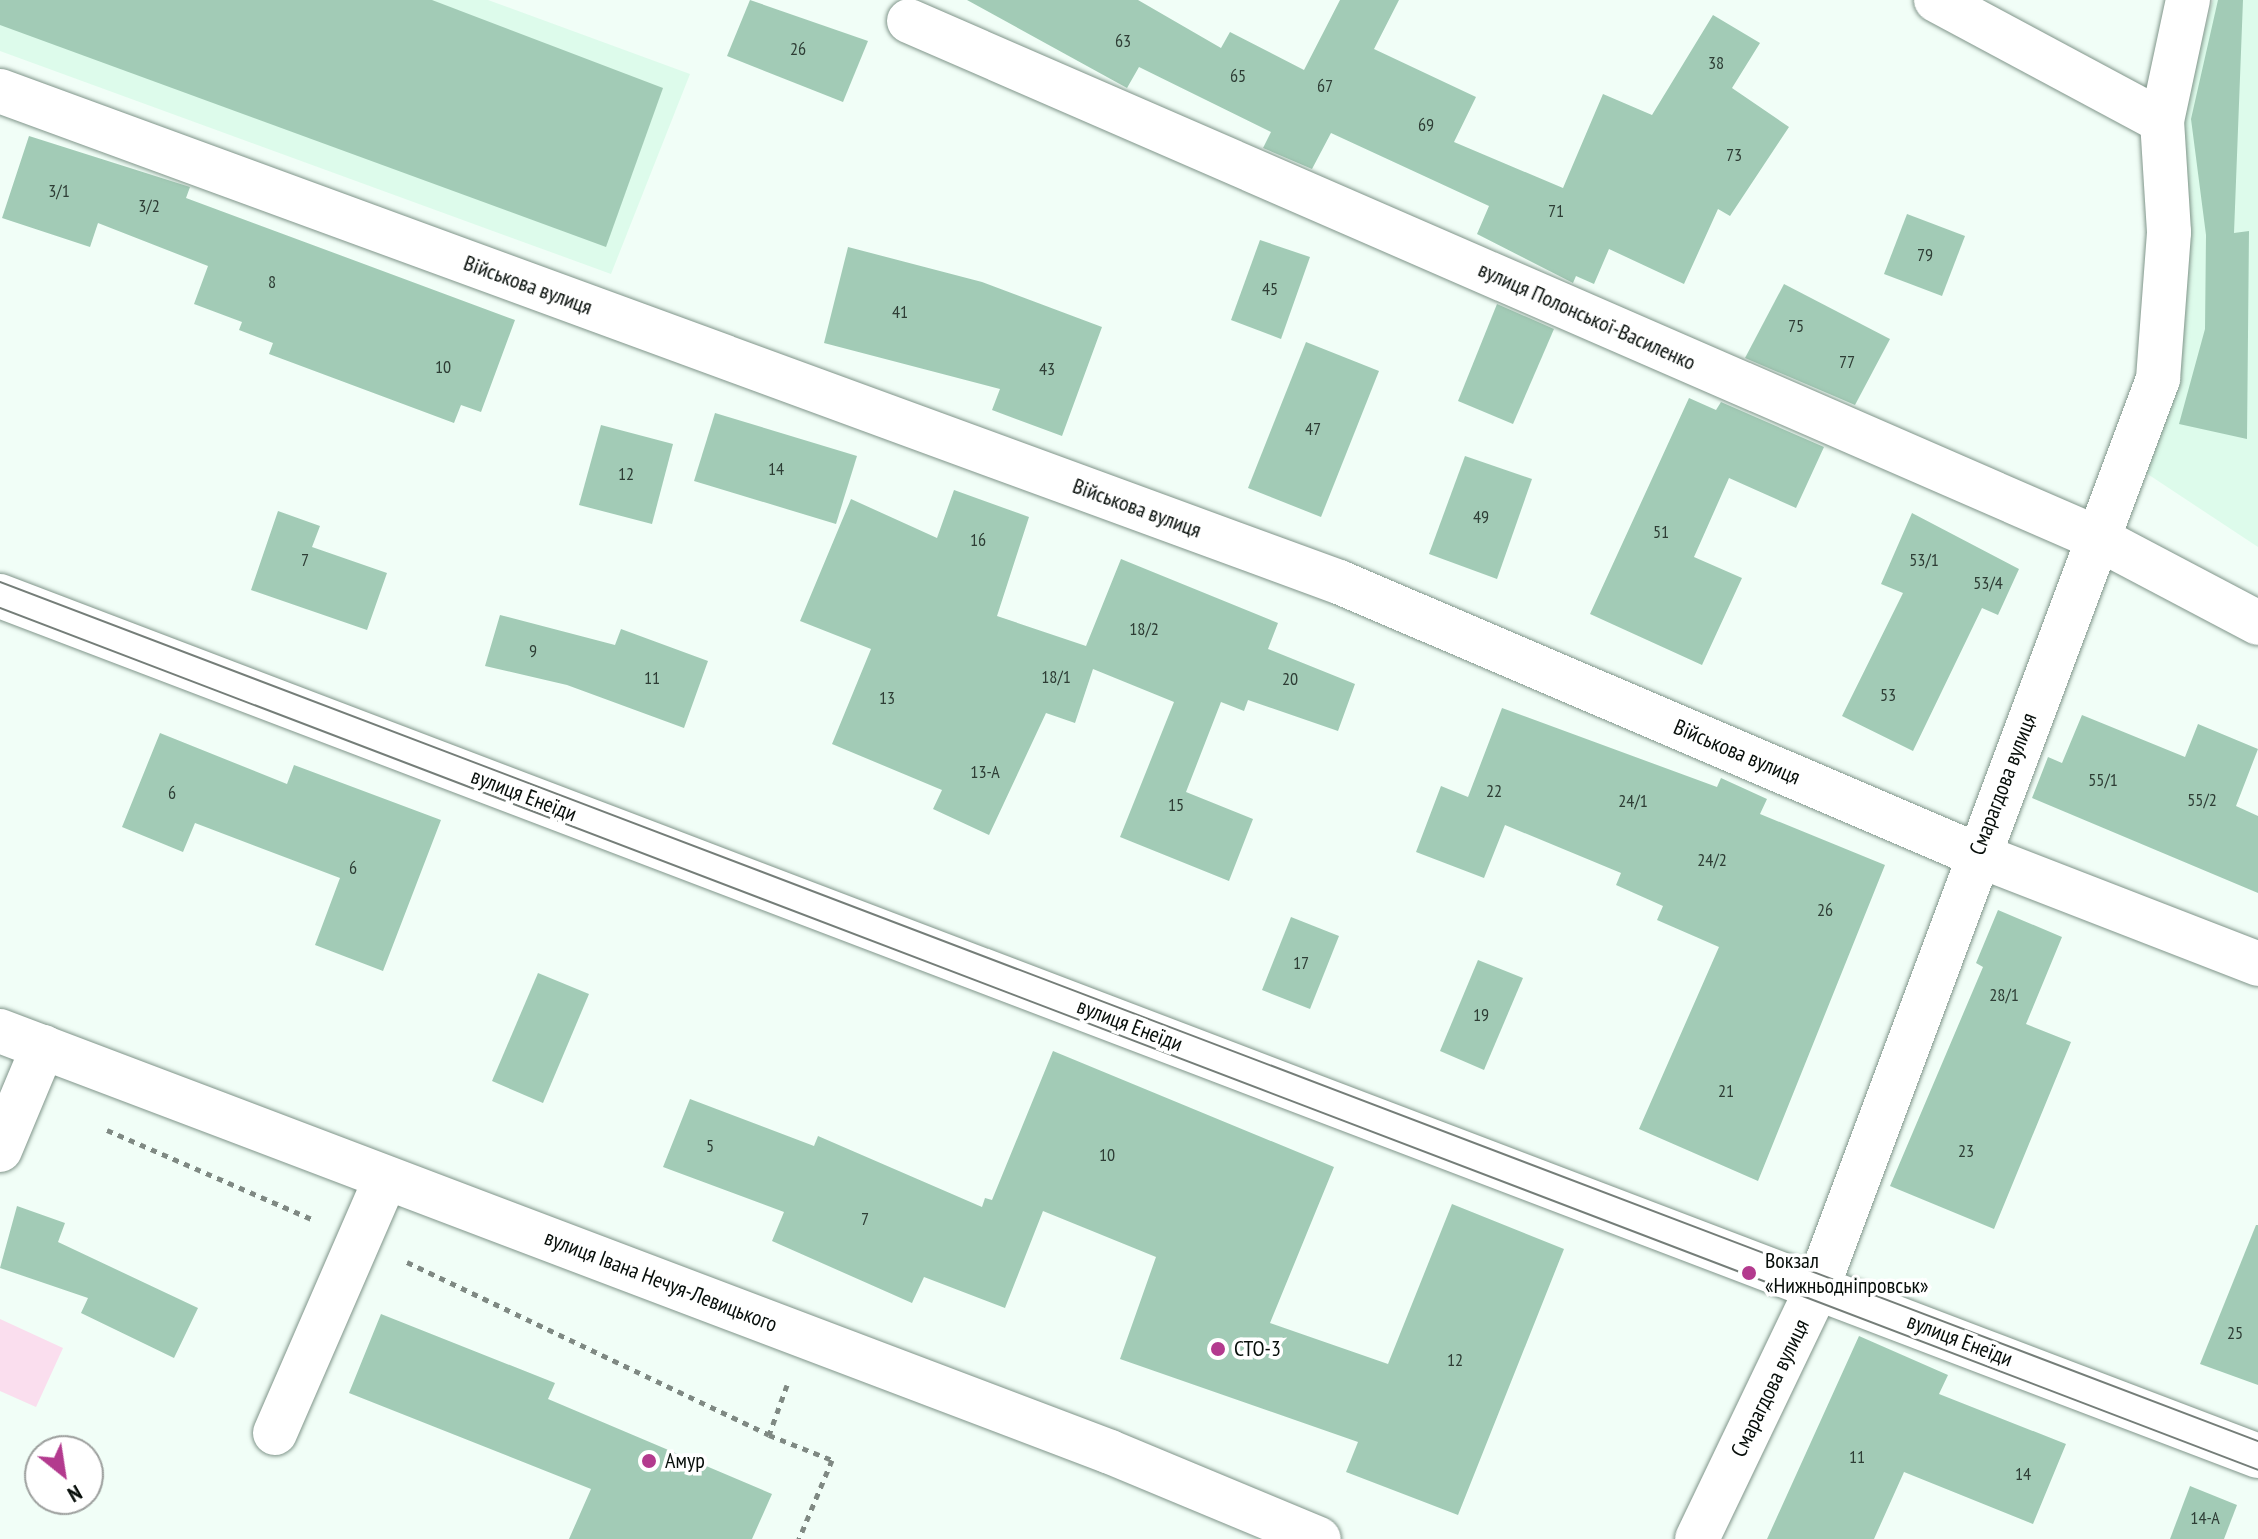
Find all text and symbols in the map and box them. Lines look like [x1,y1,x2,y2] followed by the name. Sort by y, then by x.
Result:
[1115,30,1131,52] house number: 63
[790,38,806,60] house number: 26
[1708,52,1724,74] house number: 38
[1230,65,1246,87] house number: 65
[1317,75,1333,97] house number: 67
[1418,114,1434,136] house number: 69
[1726,144,1742,166] house number: 73
[48,180,70,202] house number: 3/1
[138,195,160,217] house number: 3/2
[1548,200,1564,222] house number: 71
[1917,244,1933,266] house number: 79
[460,250,596,320] street label: Військова вулиця
[1474,256,1700,376] street label: вулиця Полонської-Василенко
[268,271,276,293] house number: 8
[1262,278,1278,300] house number: 45
[892,301,908,323] house number: 41
[1788,315,1804,337] house number: 75
[1839,351,1855,373] house number: 77
[435,356,451,378] house number: 10
[1039,358,1055,380] house number: 43
[1305,418,1321,440] house number: 47
[768,458,784,480] house number: 14
[618,463,634,485] house number: 12
[1069,473,1205,543] street label: Військова вулиця
[1473,506,1489,528] house number: 49
[1653,521,1669,543] house number: 51
[970,529,986,551] house number: 16
[301,549,309,571] house number: 7
[1909,549,1939,571] house number: 53/1
[1973,572,2003,594] house number: 53/4
[1129,618,1159,640] house number: 18/2
[529,640,537,662] house number: 9
[1041,666,1071,688] house number: 18/1
[644,667,660,689] house number: 11
[1282,668,1298,690] house number: 20
[1880,684,1896,706] house number: 53
[879,687,895,709] house number: 13
[1964,709,2042,859] street label: Смарагдова вулиця
[1670,714,1804,790] street label: Військова вулиця
[970,761,1000,783] house number: 13-А
[468,763,580,827] street label: вулиця Енеїди
[2088,769,2118,791] house number: 55/1
[1486,780,1502,802] house number: 22
[168,782,176,804] house number: 6
[2187,789,2217,811] house number: 55/2
[1618,790,1648,812] house number: 24/1
[1168,794,1184,816] house number: 15
[1697,849,1727,871] house number: 24/2
[349,857,357,879] house number: 6
[1817,899,1833,921] house number: 26
[1293,952,1309,974] house number: 17
[1989,984,2019,1006] house number: 28/1
[1074,993,1186,1057] street label: вулиця Енеїди
[1473,1004,1489,1026] house number: 19
[1718,1080,1734,1102] house number: 21
[706,1135,714,1157] house number: 5
[1958,1140,1974,1162] house number: 23
[1099,1144,1115,1166] house number: 10
[861,1208,869,1230] house number: 7
[541,1224,781,1338] street label: вулиця Івана Нечуя-Левицького
[1765,1247,1928,1298] place label: Вокзал «Нижньодніпровськ»
[1740,1264,1758,1282] marker: Вокзал «Нижньодніпровськ»
[1904,1308,2016,1372] street label: вулиця Енеїди
[1725,1315,1815,1461] street label: Смарагдова вулиця
[2227,1322,2243,1344] house number: 25
[1234,1336,1281,1362] place label: СТО-3
[1209,1340,1227,1358] marker: СТО-3
[1447,1349,1463,1371] house number: 12
[24,1435,104,1515] north arrow
[1849,1446,1865,1468] house number: 11
[665,1448,705,1474] place label: Амур
[640,1452,658,1470] marker: Амур
[2015,1463,2031,1485] house number: 14
[63,1479,87,1509] text: N
[2190,1507,2220,1529] house number: 14-А

